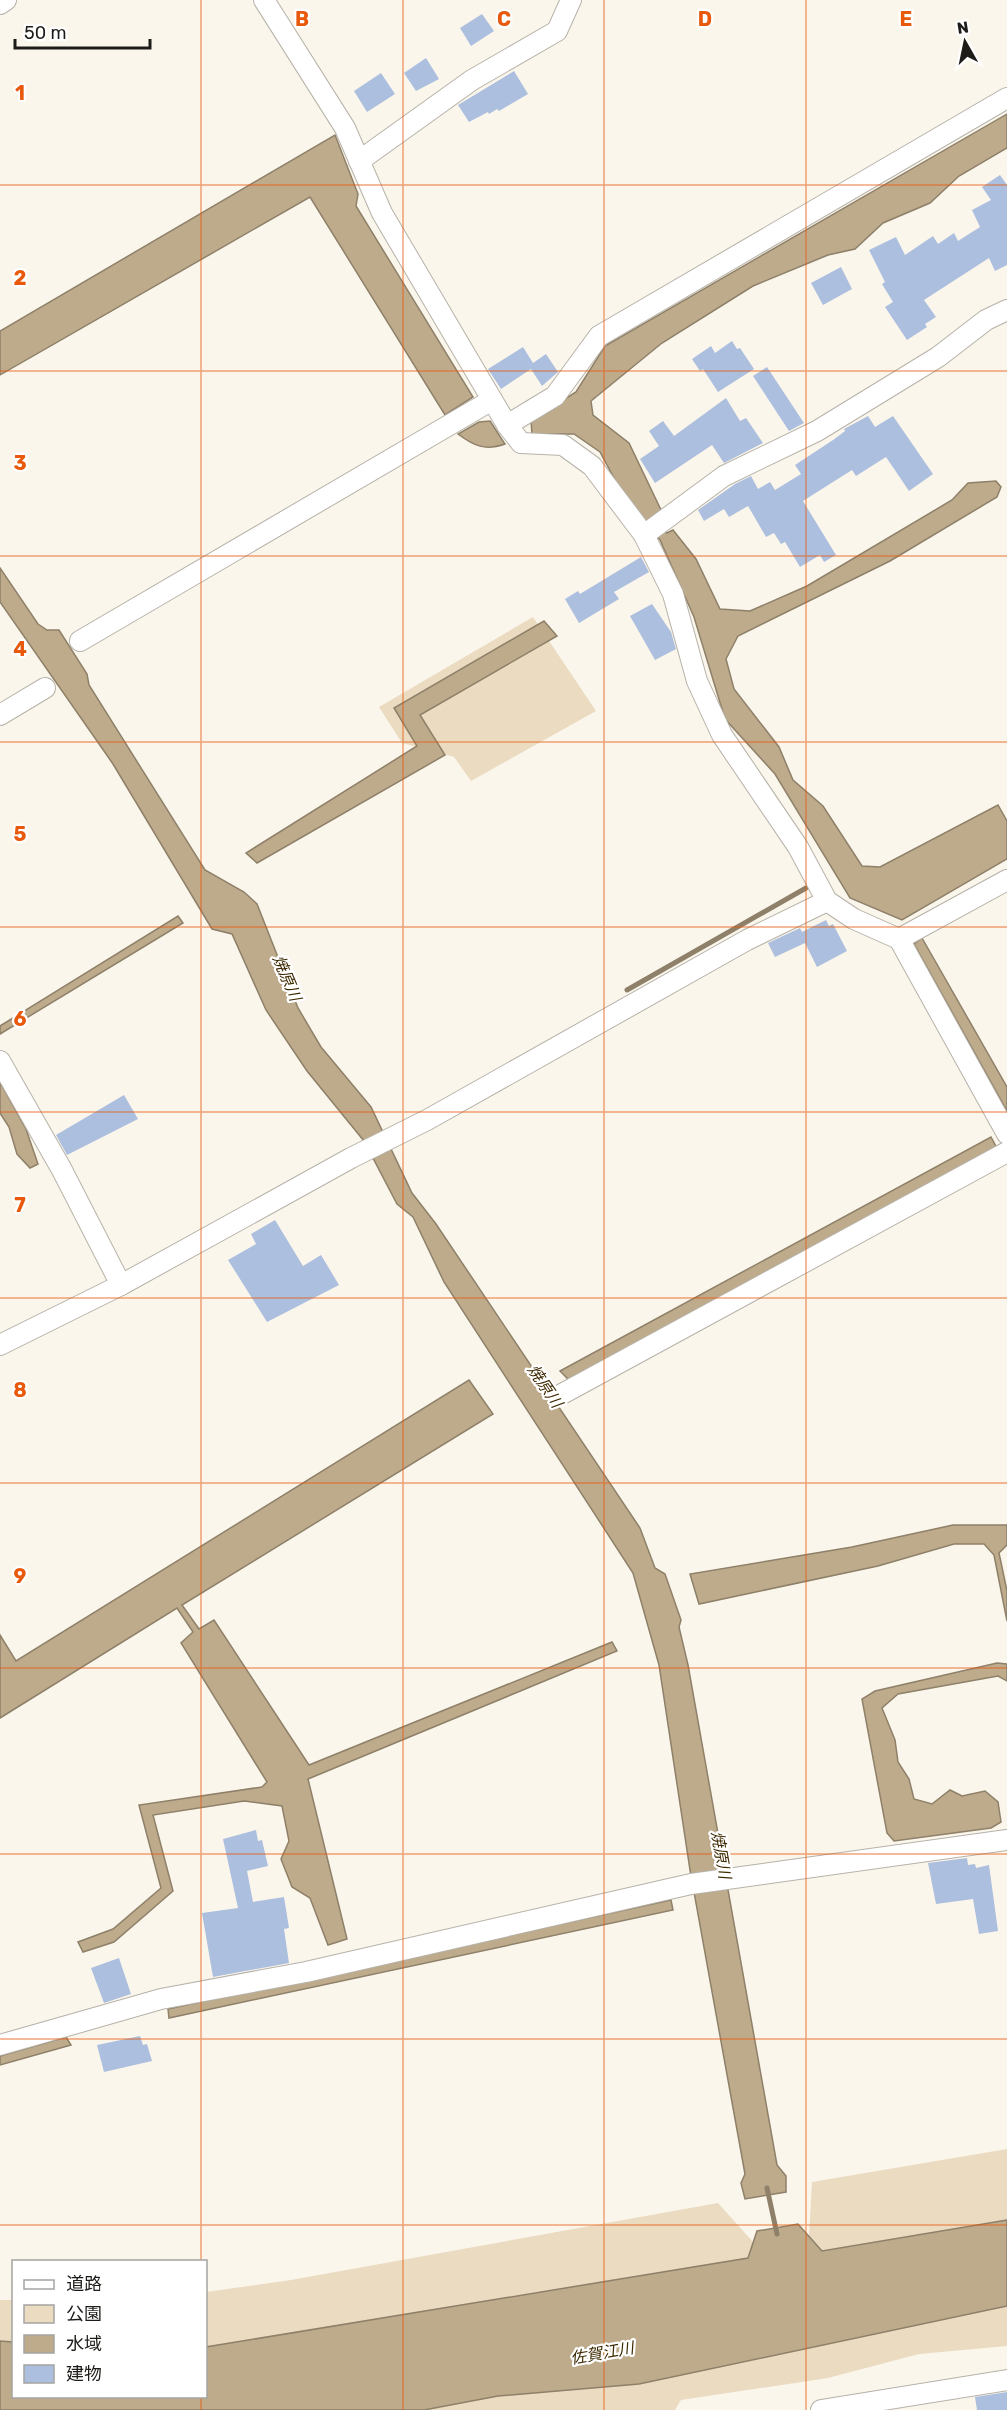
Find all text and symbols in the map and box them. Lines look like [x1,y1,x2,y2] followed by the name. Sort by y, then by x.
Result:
[295,7,309,31] text: B
[497,7,511,31] text: C
[698,7,712,31] text: D
[900,7,912,31] text: E
[15,12,150,50] scale bar
[935,12,995,72] north arrow
[956,17,970,38] text: N
[24,22,67,44] text: 50 m
[15,81,25,105] text: 1
[14,266,27,290] text: 2
[13,451,27,475] text: 3
[13,637,27,661] text: 4
[14,822,27,846] text: 5
[269,952,306,1006] water label: 焼原川
[13,1007,27,1031] text: 6
[14,1193,26,1217] text: 7
[524,1361,567,1413] water label: 焼原川
[13,1378,27,1402] text: 8
[14,1564,27,1588] text: 9
[707,1830,735,1882] water label: 焼原川
[12,2260,207,2398] legend
[66,2273,102,2295] text: 道路
[66,2303,102,2325] text: 公園
[66,2333,102,2355] text: 水域
[569,2338,637,2368] water label: 佐賀江川
[66,2363,102,2385] text: 建物

